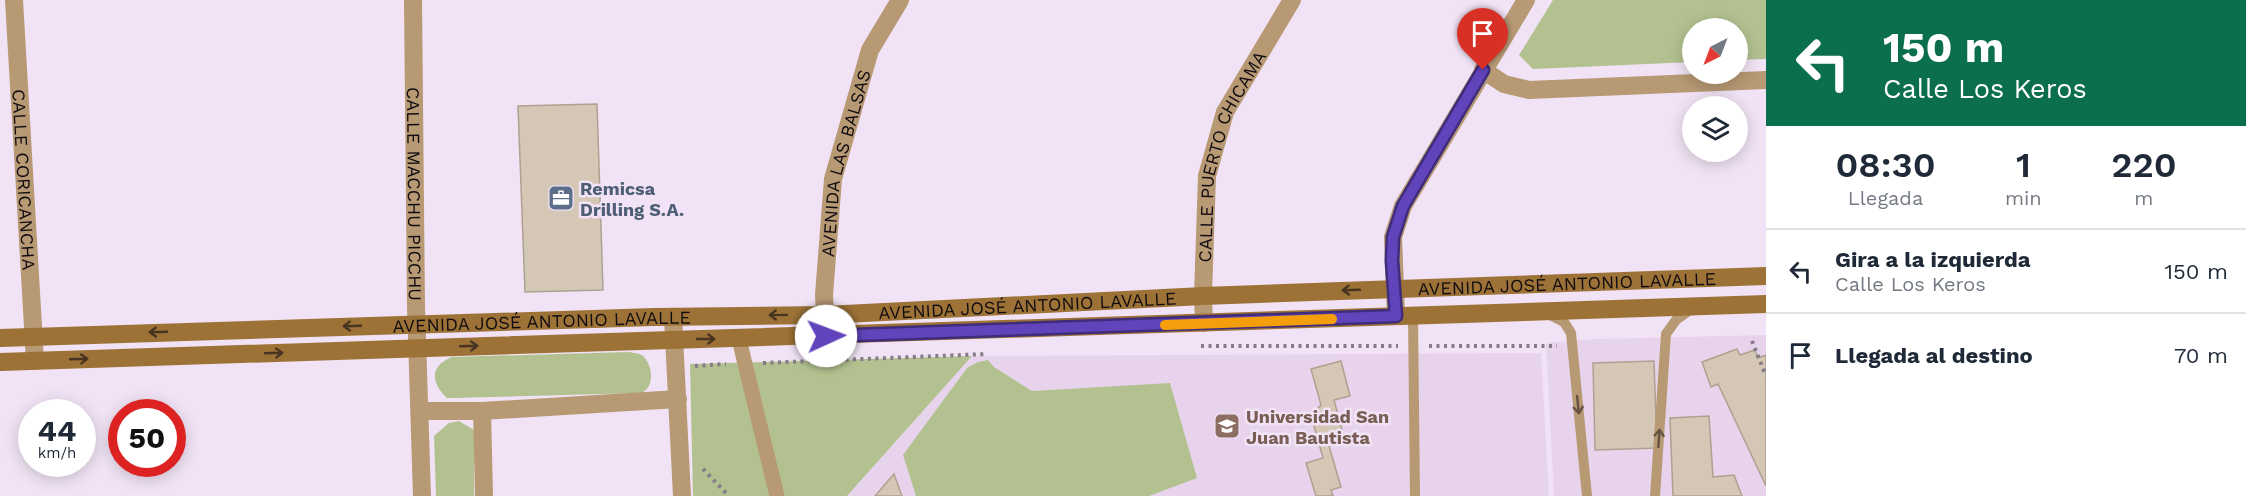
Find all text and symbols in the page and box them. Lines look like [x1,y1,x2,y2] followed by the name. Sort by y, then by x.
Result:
[1457,8,1508,70] pin
[1466,17,1499,50] icon: arrive
[1682,18,1748,84] north arrow
[1682,18,1748,162] map controls
[1883,23,2004,72] text: 150 m
[1784,24,1862,102] icon: left
[1194,47,1270,263] street label: CALLE PUERTO CHICAMA
[816,67,874,258] street label: AVENIDA LAS BALSAS
[1883,73,2087,105] text: Calle Los Keros
[403,87,426,301] street label: CALLE MACCHU PICCHU
[9,88,40,271] street label: CALLE CORICANCHA
[1682,96,1748,162] button: layers
[1835,144,1936,186] text: 08:30
[2016,144,2031,186] text: 1
[2111,144,2177,186] text: 220
[580,178,684,220] place label: Remicsa Drilling S.A.
[546,183,576,213] office icon: Remicsa Drilling S.A.
[1848,186,1923,210] text: Llegada
[2005,186,2042,210] text: min
[2134,186,2153,210] text: m
[1835,247,2031,272] text: Gira a la izquierda
[1784,255,1817,288] icon: left
[2164,259,2228,284] text: 150 m
[1417,267,1716,299] street label: AVENIDA JOSÉ ANTONIO LAVALLE
[1835,272,1986,296] text: Calle Los Keros
[1341,285,1361,296] one-way arrow
[878,287,1177,323] street label: AVENIDA JOSÉ ANTONIO LAVALLE
[794,304,858,368] position arrow
[392,306,691,336] street label: AVENIDA JOSÉ ANTONIO LAVALLE
[769,309,789,321] one-way arrow
[343,320,363,331] one-way arrow
[148,327,168,338] one-way arrow
[696,333,716,345] one-way arrow
[1784,339,1817,372] icon: arrive
[459,341,479,352] one-way arrow
[1835,343,2033,368] text: Llegada al destino
[2174,343,2228,368] text: 70 m
[264,347,284,358] one-way arrow
[69,353,89,365] one-way arrow
[1573,394,1584,414] one-way arrow
[108,399,186,477] speed limit sign: 50
[1246,406,1389,448] place label: Universidad San Juan Bautista
[1212,411,1242,441] school or university icon: Universidad San Juan Bautista
[38,413,76,448] text: 44
[1654,428,1665,448] one-way arrow
[38,444,76,462] text: km/h

